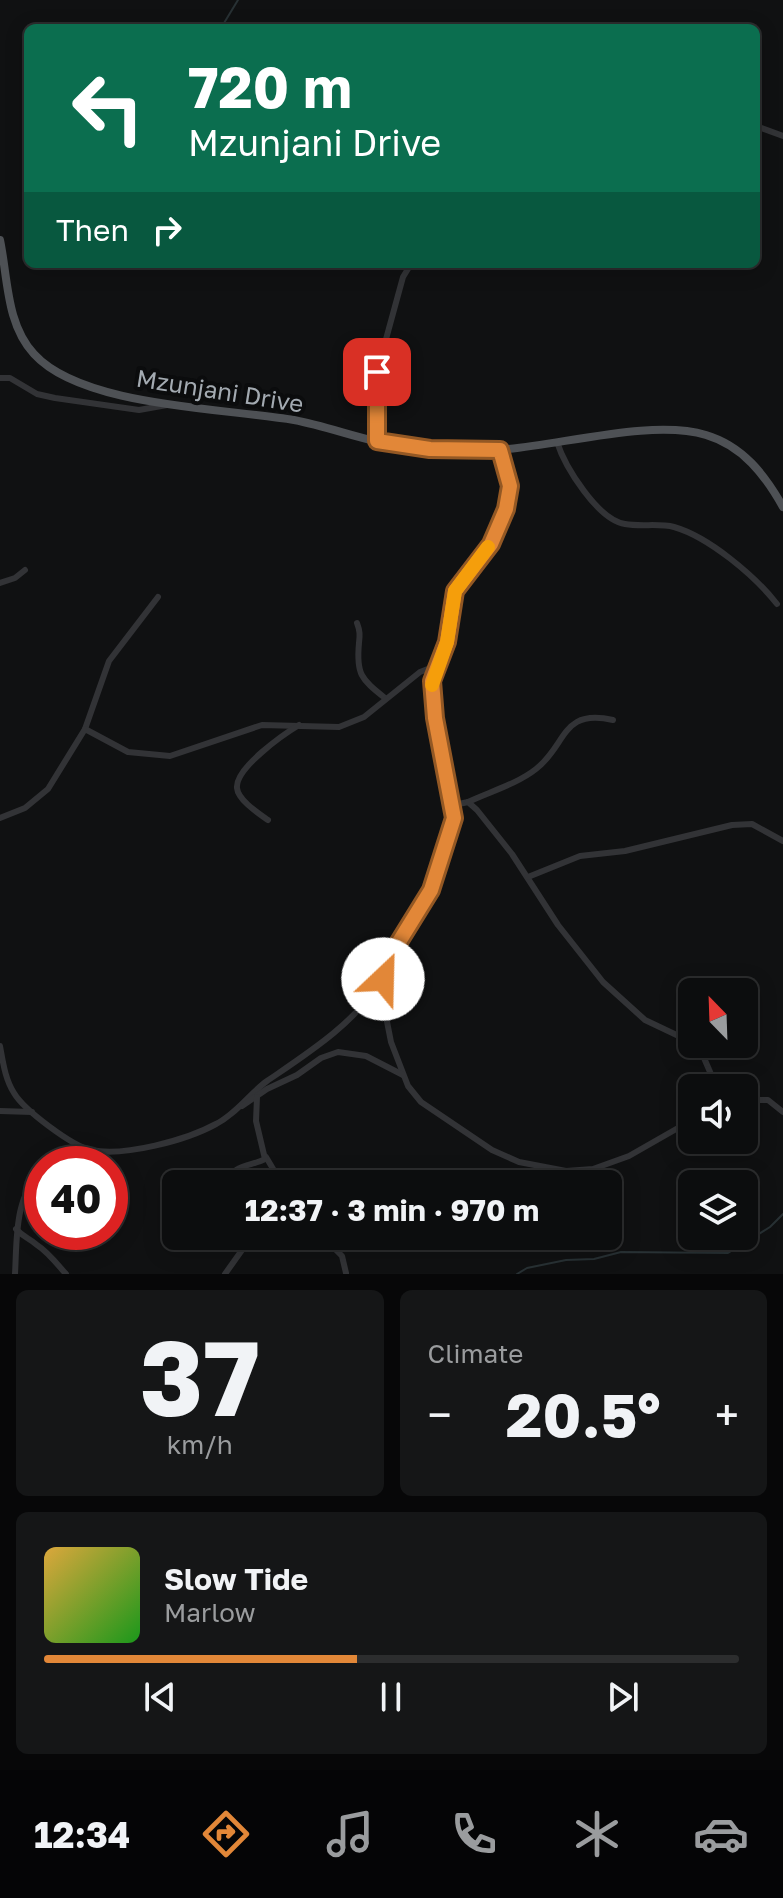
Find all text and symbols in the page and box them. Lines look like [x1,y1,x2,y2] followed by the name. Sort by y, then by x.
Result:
[188,53,352,120] text: 720 m
[56,56,160,160] icon: left
[188,121,441,164] text: Mzunjani Drive
[145,208,189,252] icon: right
[56,212,129,248] text: Then
[343,338,411,406] pin
[355,350,399,394] icon: arrive
[134,362,306,418] street label: Mzunjani Drive
[341,937,425,1021] position arrow
[678,978,758,1058] north arrow
[678,978,758,1250] map controls
[678,1074,758,1154] button: sound
[24,1146,128,1250] speed limit sign: 40
[678,1170,758,1250] button: layers
[245,1192,539,1228] text: 12:37 · 3 min · 970 m
[140,1314,260,1439] text: 37
[428,1338,523,1369] text: Climate
[506,1378,661,1450] text: 20.5°
[428,1388,452,1441] text: −
[715,1388,739,1441] text: +
[167,1429,233,1460] text: km/h
[164,1561,308,1597] text: Slow Tide
[164,1597,256,1628] text: Marlow
[138,1675,182,1719] icon: previous
[369,1675,413,1719] icon: pause
[601,1675,645,1719] icon: next
[198,1806,254,1862] icon: directions
[322,1806,378,1862] icon: music
[446,1806,502,1862] icon: phone
[569,1806,625,1862] icon: climate
[693,1806,749,1862] icon: car
[34,1813,130,1856] text: 12:34

